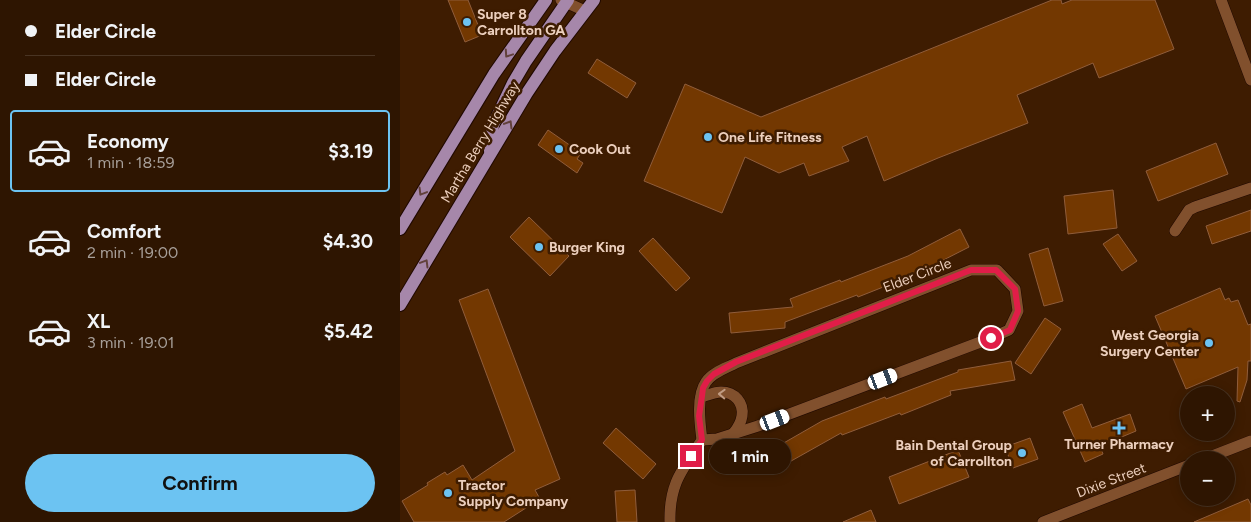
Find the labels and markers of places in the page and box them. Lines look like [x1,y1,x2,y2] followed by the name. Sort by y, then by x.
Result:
[477,6,565,39] place label: Super 8 Carrollton GA
[461,16,473,28] marker: Super 8 Carrollton GA
[718,129,822,146] place label: One Life Fitness
[702,131,714,143] marker: One Life Fitness
[569,141,631,158] place label: Cook Out
[553,143,565,155] marker: Cook Out
[549,239,625,256] place label: Burger King
[533,241,545,253] marker: Burger King
[1100,327,1200,360] place label: West Georgia Surgery Center
[1203,337,1215,349] marker: West Georgia Surgery Center
[1113,422,1125,434] marker: Turner Pharmacy
[1064,436,1175,453] place label: Turner Pharmacy
[896,437,1012,470] place label: Bain Dental Group of Carrollton
[1016,447,1028,459] marker: Bain Dental Group of Carrollton
[458,477,569,510] place label: Tractor Supply Company
[442,487,454,499] marker: Tractor Supply Company

